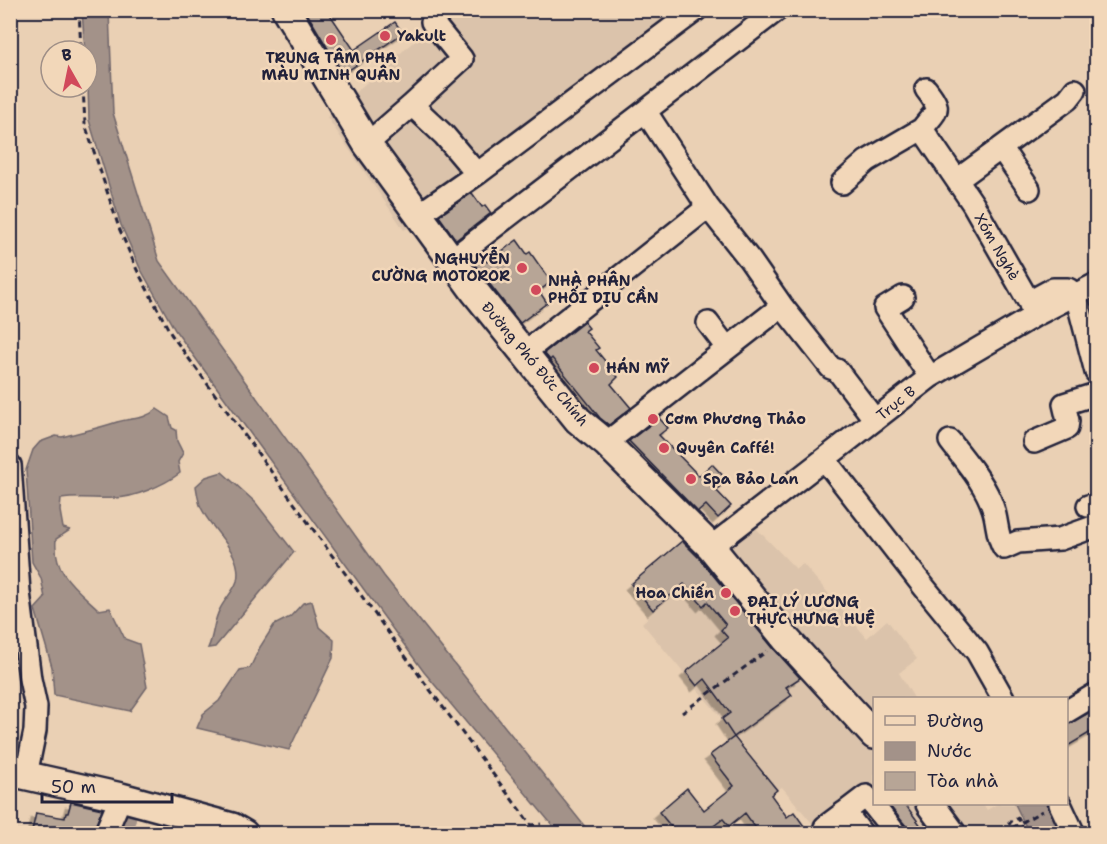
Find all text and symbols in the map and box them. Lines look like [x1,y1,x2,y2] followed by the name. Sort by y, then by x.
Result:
[397,26,446,46] place label: Yakult
[378,29,392,43] marker: Yakult
[324,33,338,47] marker: TRUNG TÂM PHA MÀU MINH QUÂN
[39,39,99,99] north arrow
[60,44,73,66] text: B
[262,47,400,85] place label: TRUNG TÂM PHA MÀU MINH QUÂN
[970,210,1024,284] street label: Xóm Nghè
[372,246,510,286] place label: NGHUYỄN CƯỜNG MOTOROR
[515,261,529,275] marker: NGHUYỄN CƯỜNG MOTOROR
[548,270,659,308] place label: NHÀ PHÂN PHỐI DỊU CẦN
[529,283,543,297] marker: NHÀ PHÂN PHỐI DỊU CẦN
[477,298,593,430] street label: Đường Phó Đức Chính
[606,357,670,378] place label: HÁN MỸ
[587,361,601,375] marker: HÁN MỸ
[872,381,920,425] street label: Trục B
[665,409,806,429] place label: Cơm Phương Thảo
[646,412,660,426] marker: Cơm Phương Thảo
[676,438,775,458] place label: Quyên Caffé!
[657,441,671,455] marker: Quyên Caffé!
[703,469,799,489] place label: Spa Bảo Lan
[684,472,698,486] marker: Spa Bảo Lan
[636,583,714,603] place label: Hoa Chiến
[719,586,733,600] marker: Hoa Chiến
[747,591,875,629] place label: ĐẠI LÝ LƯƠNG THỰC HƯNG HUỆ
[728,604,742,618] marker: ĐẠI LÝ LƯƠNG THỰC HƯNG HUỆ
[873,697,1068,805] legend
[927,709,984,733] text: Đường
[927,739,972,763] text: Nước
[42,766,172,804] scale bar
[927,769,998,793] text: Tòa nhà
[51,775,96,799] text: 50 m

